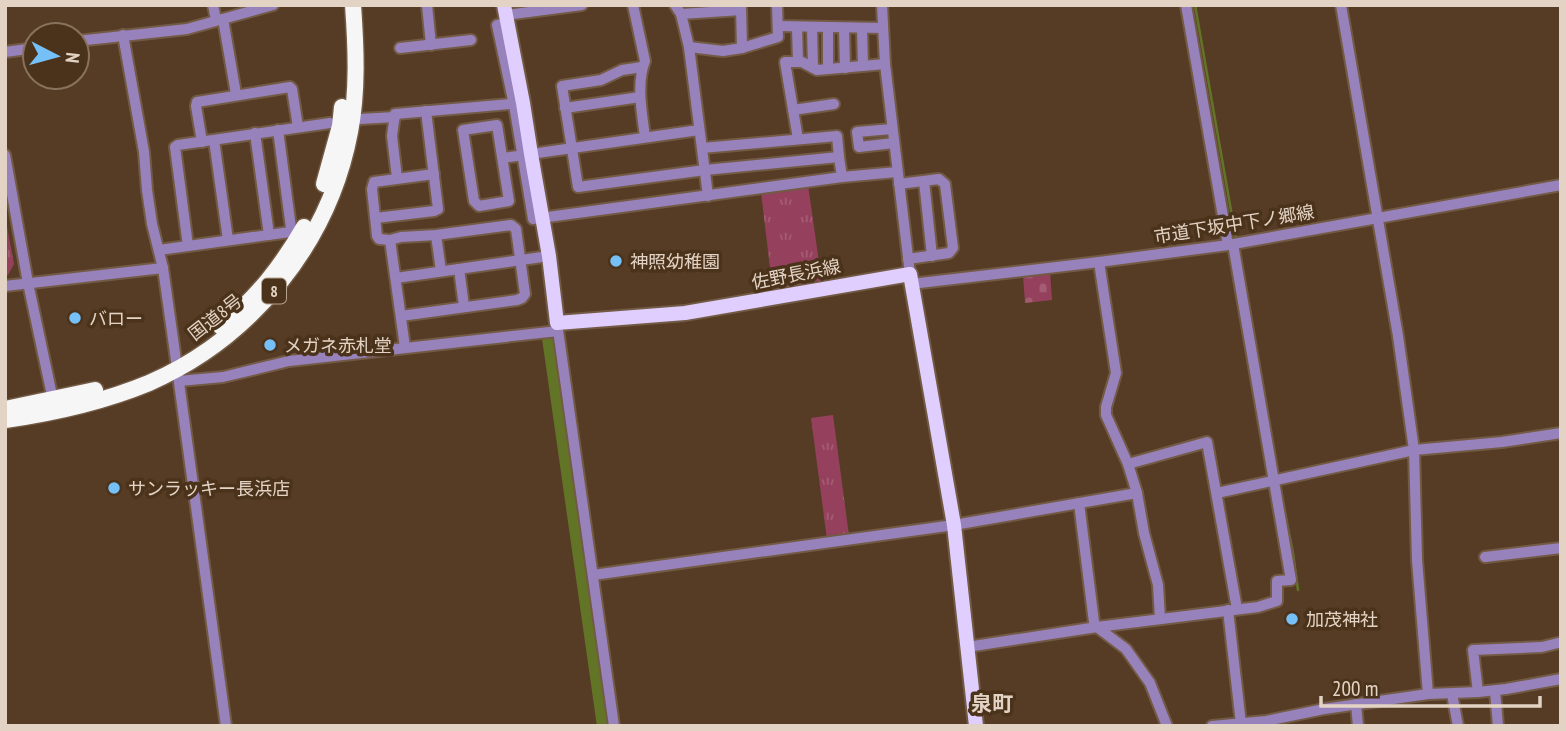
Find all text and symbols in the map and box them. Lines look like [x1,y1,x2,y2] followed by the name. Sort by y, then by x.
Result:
[21,21,91,91] north arrow
[60,51,85,64] text: N
[1152,200,1316,248] street label: 市道下坂中下ノ郷線
[630,250,720,273] place label: 神照幼稚園
[608,253,624,269] marker: 神照幼稚園
[750,254,842,294] street label: 佐野長浜線
[262,278,286,304] road number: 8
[183,289,247,345] street label: 国道8号
[89,307,143,330] place label: バロー
[67,310,83,326] marker: バロー
[284,334,392,357] place label: メガネ赤札堂
[262,337,278,353] marker: メガネ赤札堂
[128,477,290,500] place label: サンラッキー長浜店
[106,480,122,496] marker: サンラッキー長浜店
[1306,608,1378,631] place label: 加茂神社
[1284,611,1300,627] marker: 加茂神社
[1321,664,1540,708] scale bar
[1332,675,1378,702] text: 200 m
[971,690,1013,717] district label: 泉町

